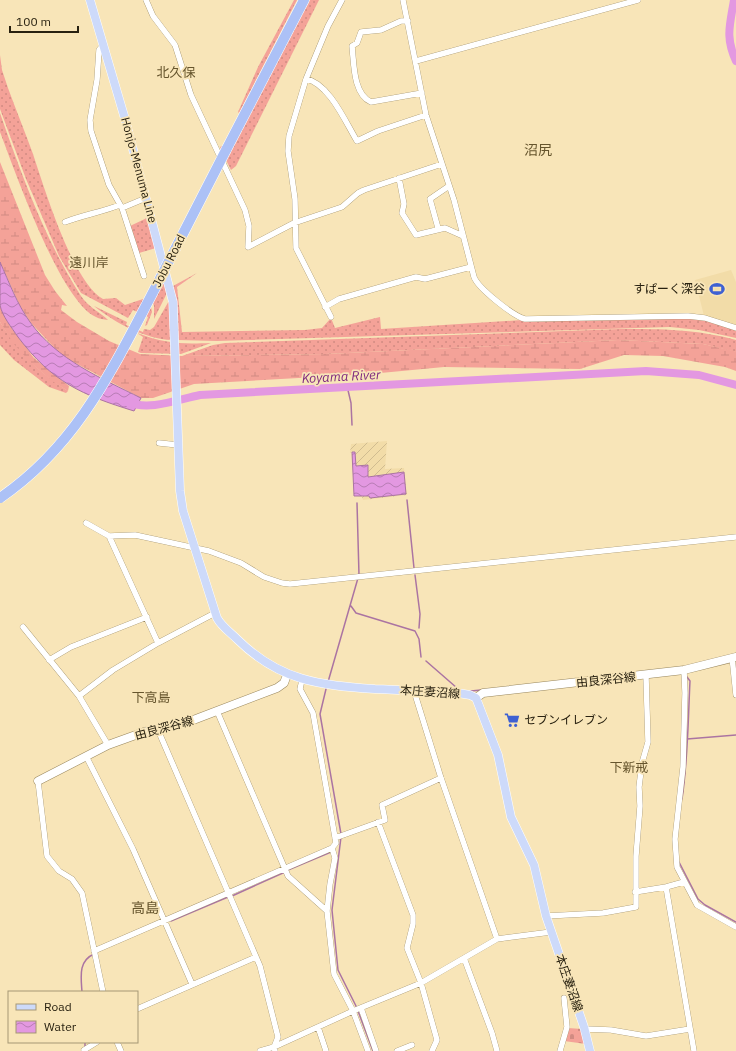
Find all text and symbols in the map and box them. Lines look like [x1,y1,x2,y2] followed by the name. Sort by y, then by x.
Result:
[10,8,78,34] scale bar
[16,14,51,29] text: 100 m
[156,64,196,81] district label: 北久保
[118,115,161,225] street label: Honjo-Menuma Line
[524,141,552,159] district label: 沼尻
[149,232,188,290] street label: Jobu Road
[69,254,109,271] district label: 遠川岸
[708,280,726,298] sports icon: すぱーく深谷
[633,281,705,296] place label: すぱーく深谷
[301,366,382,387] water label: Koyama River
[575,669,637,690] street label: 由良深谷線
[400,682,460,701] street label: 本庄妻沼線
[131,689,171,706] district label: 下高島
[503,711,521,729] supermarket icon: セブンイレブン
[524,712,608,727] place label: セブンイレブン
[133,713,195,743] street label: 由良深谷線
[609,759,649,776] district label: 下新戒
[131,899,159,917] district label: 高島
[553,952,586,1014] street label: 本庄妻沼線
[8,991,138,1043] legend
[44,999,72,1014] text: Road
[44,1019,77,1034] text: Water

